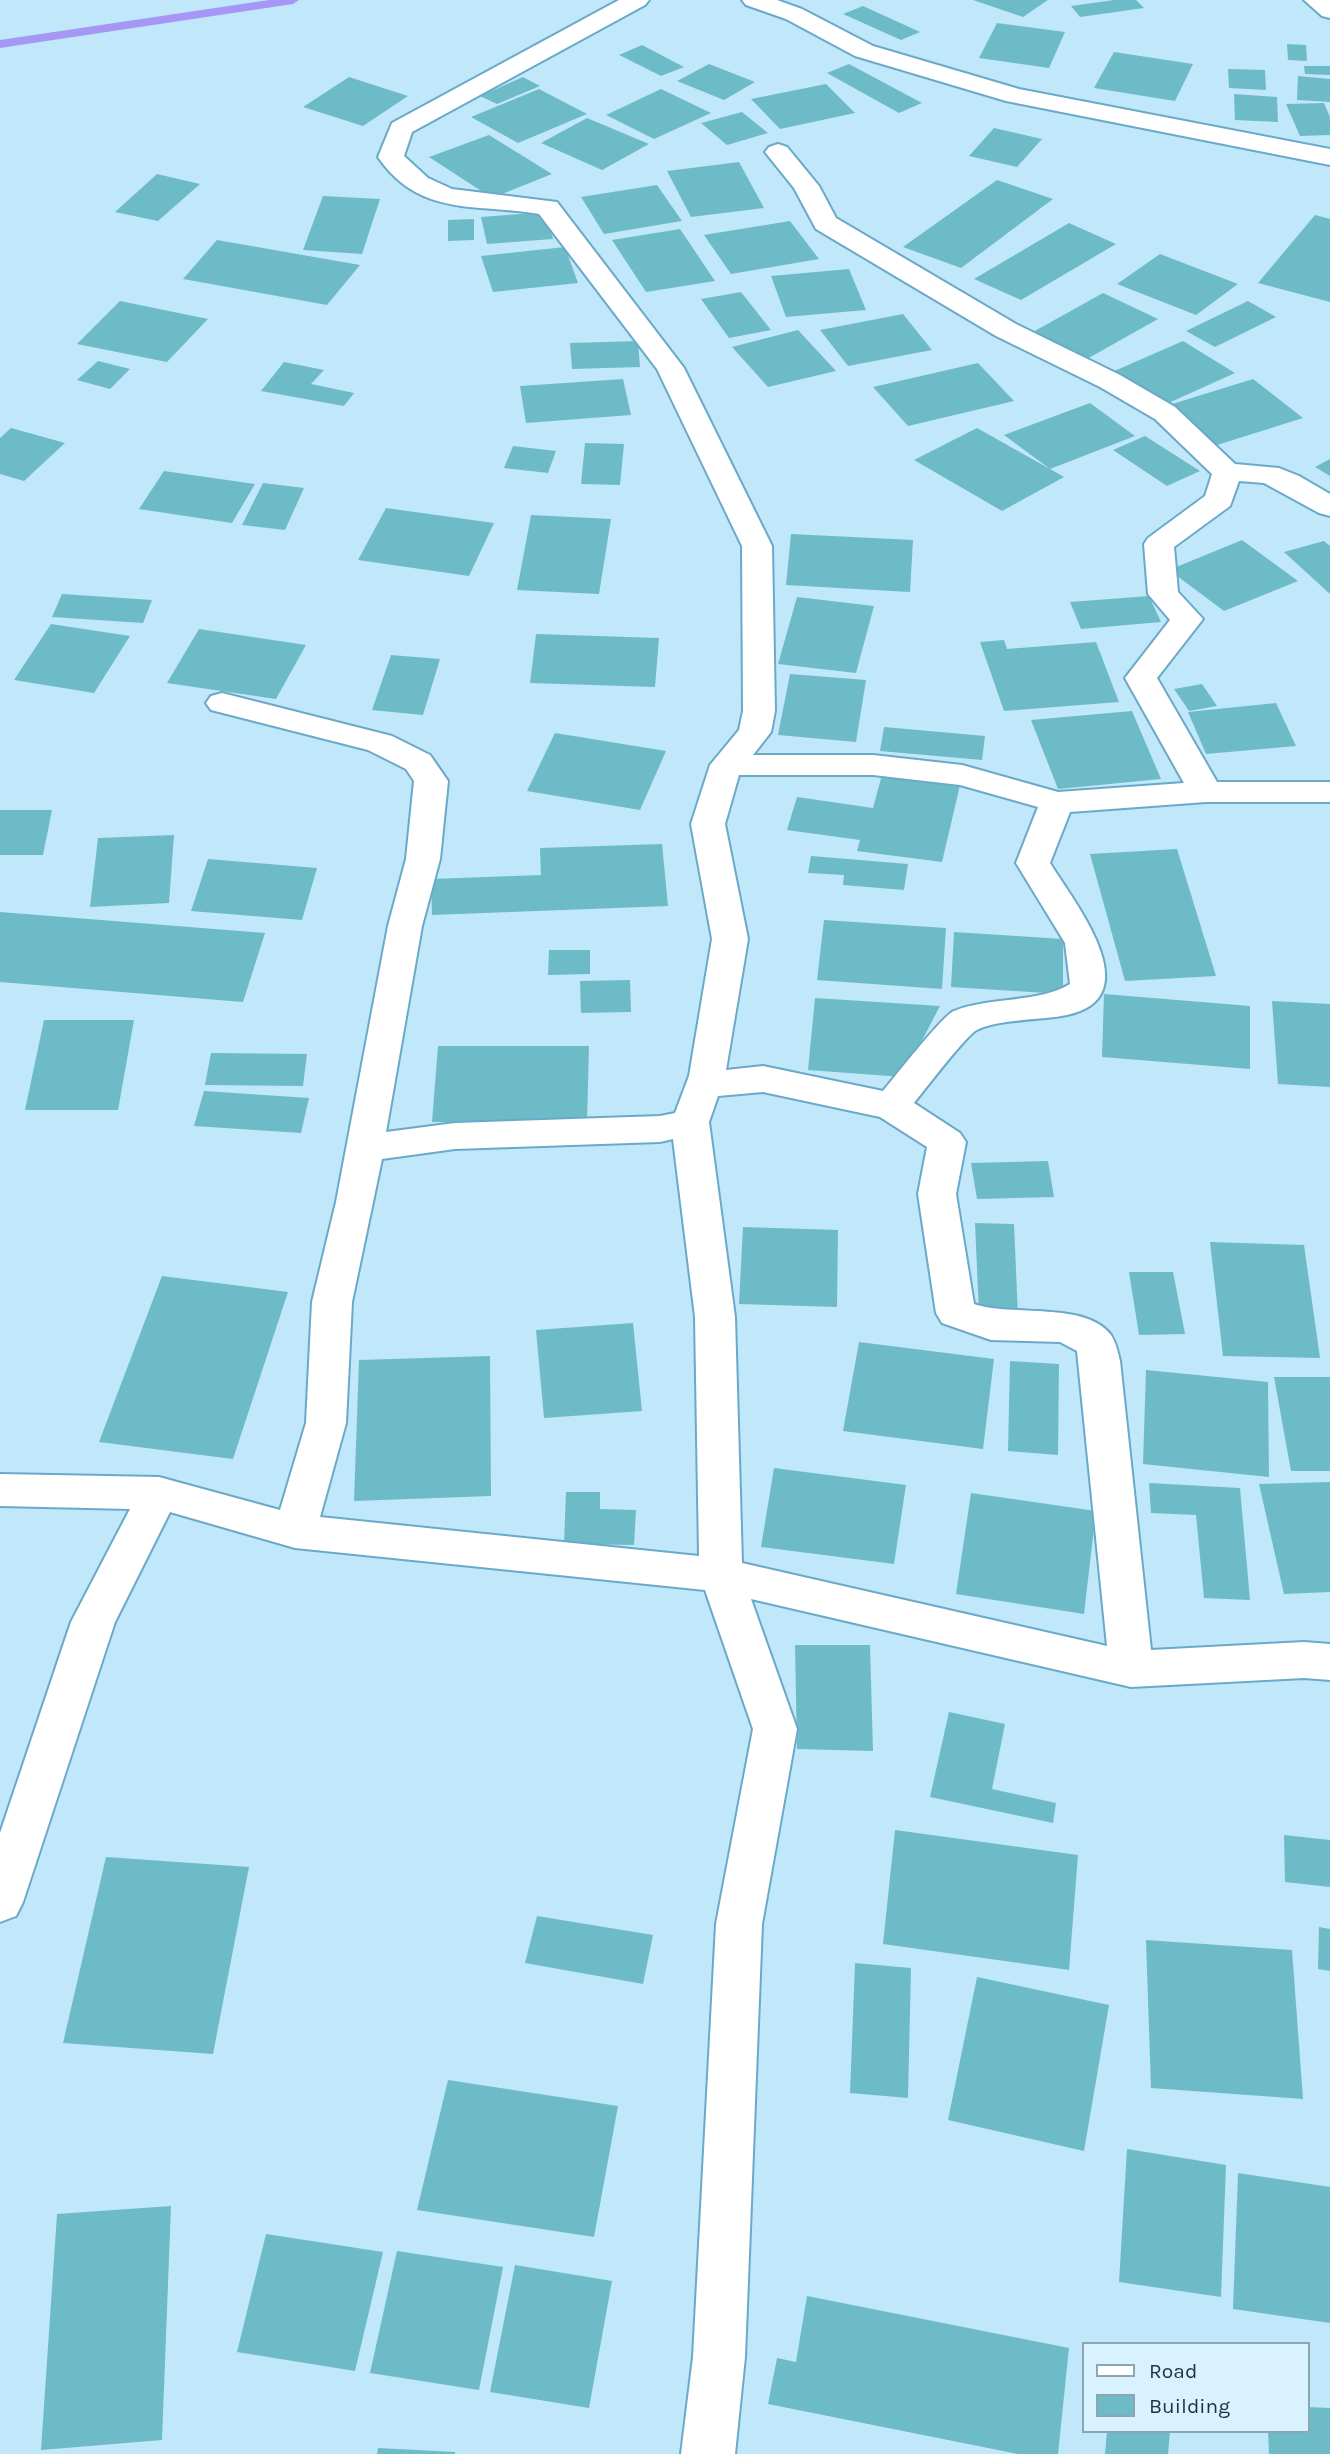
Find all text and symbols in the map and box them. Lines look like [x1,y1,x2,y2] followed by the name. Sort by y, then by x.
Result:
[1082,2342,1309,2433] legend
[1149,2359,1197,2383] text: Road
[1149,2394,1230,2418] text: Building

